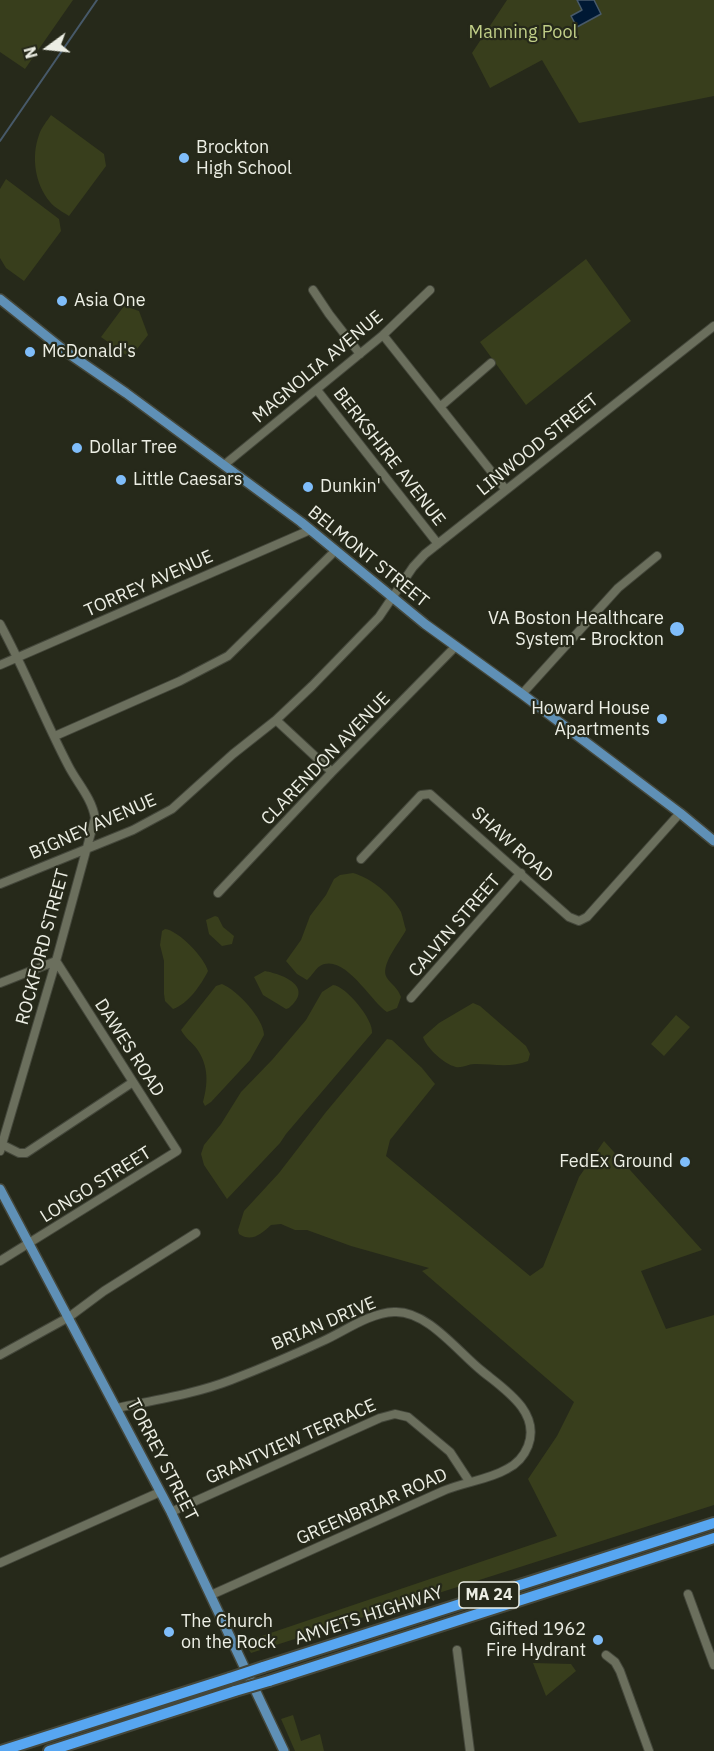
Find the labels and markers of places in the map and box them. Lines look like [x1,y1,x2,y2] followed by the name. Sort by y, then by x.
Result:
[196,137,292,180] place label: Brockton High School
[177,151,191,165] marker: Brockton High School
[74,290,146,312] place label: Asia One
[55,294,69,308] marker: Asia One
[42,341,136,363] place label: McDonald's
[23,345,37,359] marker: McDonald's
[89,437,177,459] place label: Dollar Tree
[70,441,84,455] marker: Dollar Tree
[133,469,242,491] place label: Little Caesars
[114,473,128,487] marker: Little Caesars
[320,476,381,498] place label: Dunkin'
[301,480,315,494] marker: Dunkin'
[488,608,664,650] place label: VA Boston Healthcare System - Brockton
[668,620,686,638] marker: VA Boston Healthcare System - Brockton
[531,698,650,740] place label: Howard House Apartments
[655,712,669,726] marker: Howard House Apartments
[559,1151,673,1173] place label: FedEx Ground
[678,1155,692,1169] marker: FedEx Ground
[181,1611,276,1654] place label: The Church on the Rock
[486,1619,586,1662] place label: Gifted 1962 Fire Hydrant
[162,1625,176,1639] marker: The Church on the Rock
[591,1633,605,1647] marker: Gifted 1962 Fire Hydrant

